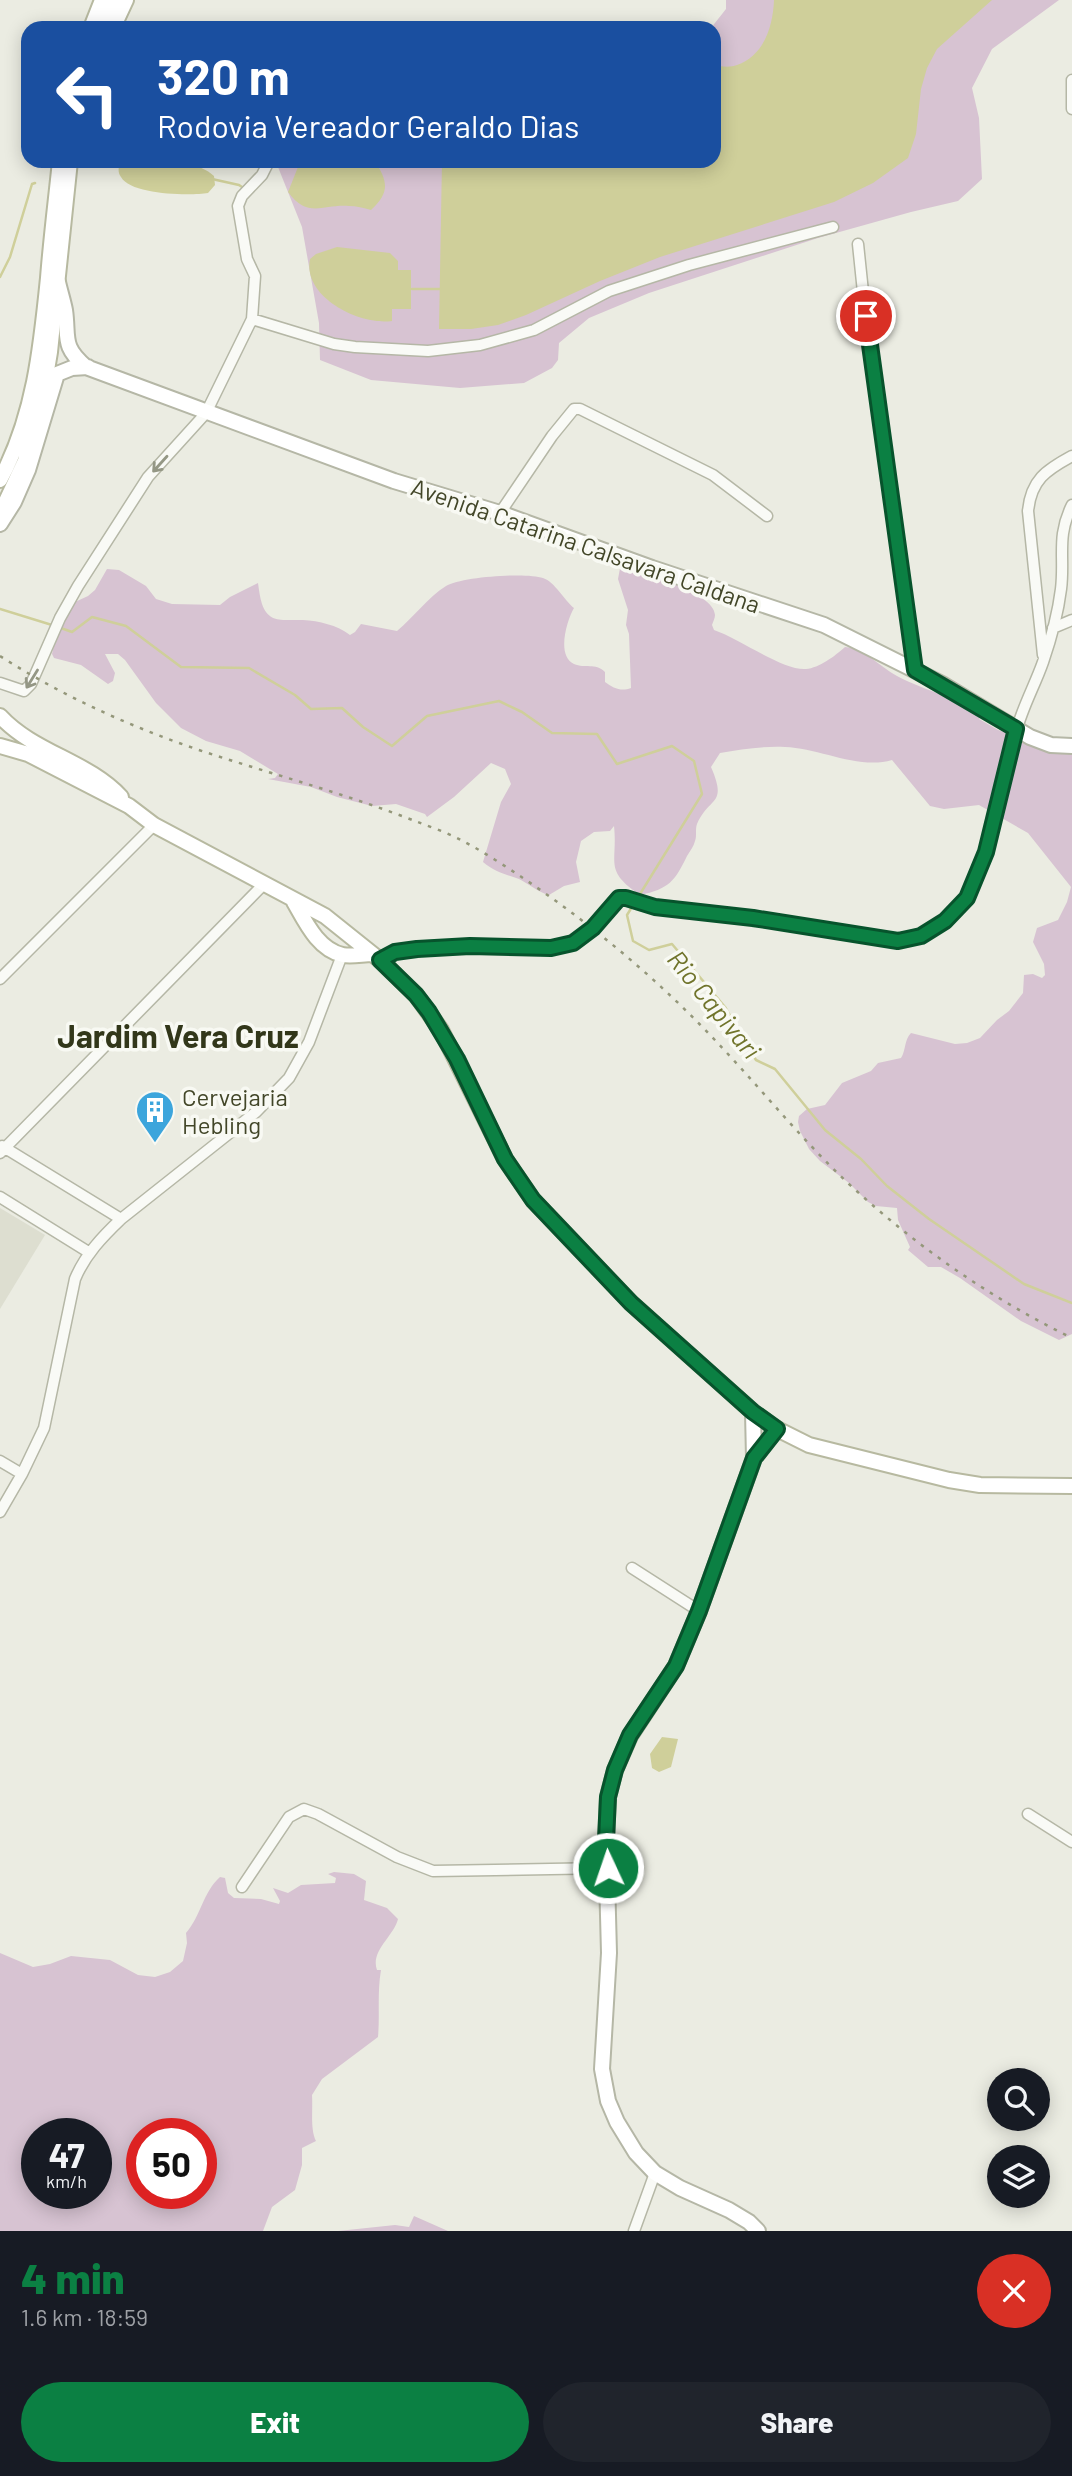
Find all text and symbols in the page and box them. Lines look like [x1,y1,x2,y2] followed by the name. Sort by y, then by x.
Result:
[157,46,290,105] text: 320 m
[42,49,133,140] icon: left
[157,106,579,144] text: Rodovia Vereador Geraldo Dias
[836,286,896,346] pin
[847,297,885,335] icon: arrive
[153,454,169,472] one-way arrow
[408,472,764,618] street label: Avenida Catarina Calsavara Caldana
[25,669,39,689] one-way arrow
[662,943,769,1065] water label: Rio Capivari
[57,1016,299,1054] district label: Jardim Vera Cruz
[182,1082,288,1139] place label: Cervejaria Hebling
[134,1089,176,1144] building icon: Cervejaria Hebling
[571,1831,645,1905] position arrow
[987,2068,1050,2208] map controls
[987,2068,1050,2131] button: search
[126,2118,217,2209] speed limit sign: 50
[48,2133,85,2175] text: 47
[987,2145,1050,2208] button: layers
[46,2170,87,2192] text: km/h
[21,2252,125,2302] text: 4 min
[977,2254,1051,2328] button: close
[21,2303,148,2331] text: 1.6 km · 18:59
[21,2382,529,2462] button: Exit
[543,2382,1051,2462] button: Share

